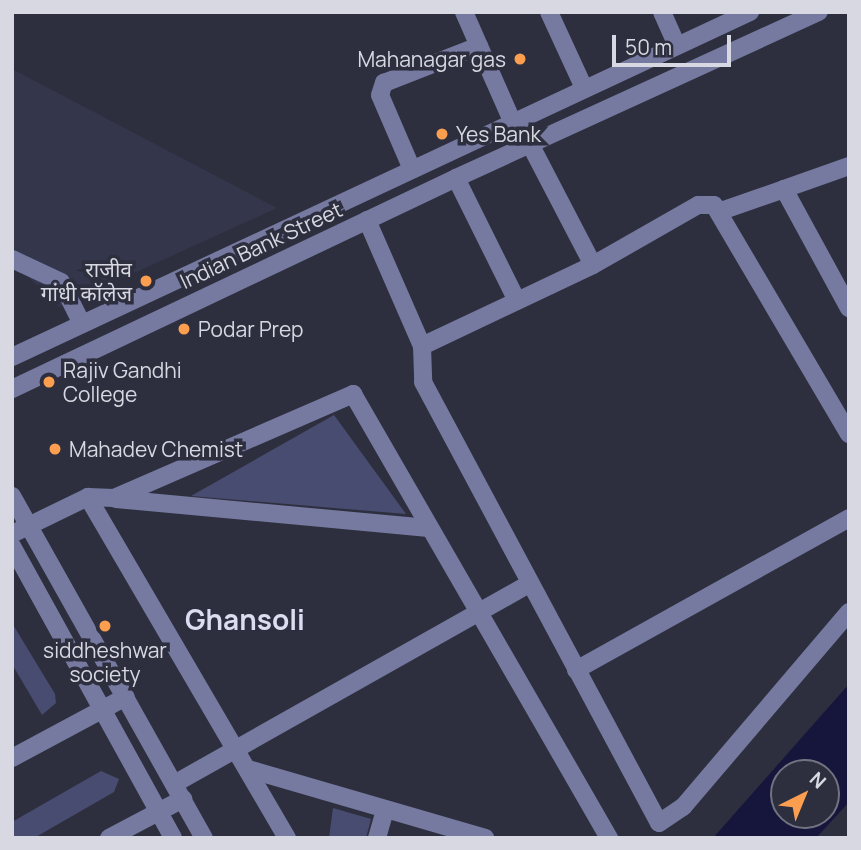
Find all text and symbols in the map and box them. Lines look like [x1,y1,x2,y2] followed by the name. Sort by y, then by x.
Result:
[616,21,735,65] scale bar
[625,33,672,61] text: 50 m
[357,46,506,72] place label: Mahanagar gas
[512,51,528,67] marker: Mahanagar gas
[456,121,541,147] place label: Yes Bank
[434,126,450,142] marker: Yes Bank
[176,196,346,294] street label: Indian Bank Street
[41,256,132,306] place label: राजीव गांधी कॉलेज
[138,273,154,289] marker: राजीव गांधी कॉलेज
[198,316,303,342] place label: Podar Prep
[176,321,192,337] marker: Podar Prep
[63,357,182,407] place label: Rajiv Gandhi College
[41,374,57,390] marker: Rajiv Gandhi College
[69,436,243,462] place label: Mahadev Chemist
[47,441,63,457] marker: Mahadev Chemist
[185,602,305,636] district label: Ghansoli
[97,618,113,634] marker: siddheshwar society
[43,637,167,687] place label: siddheshwar society
[770,759,840,829] north arrow
[804,766,832,794] text: N

